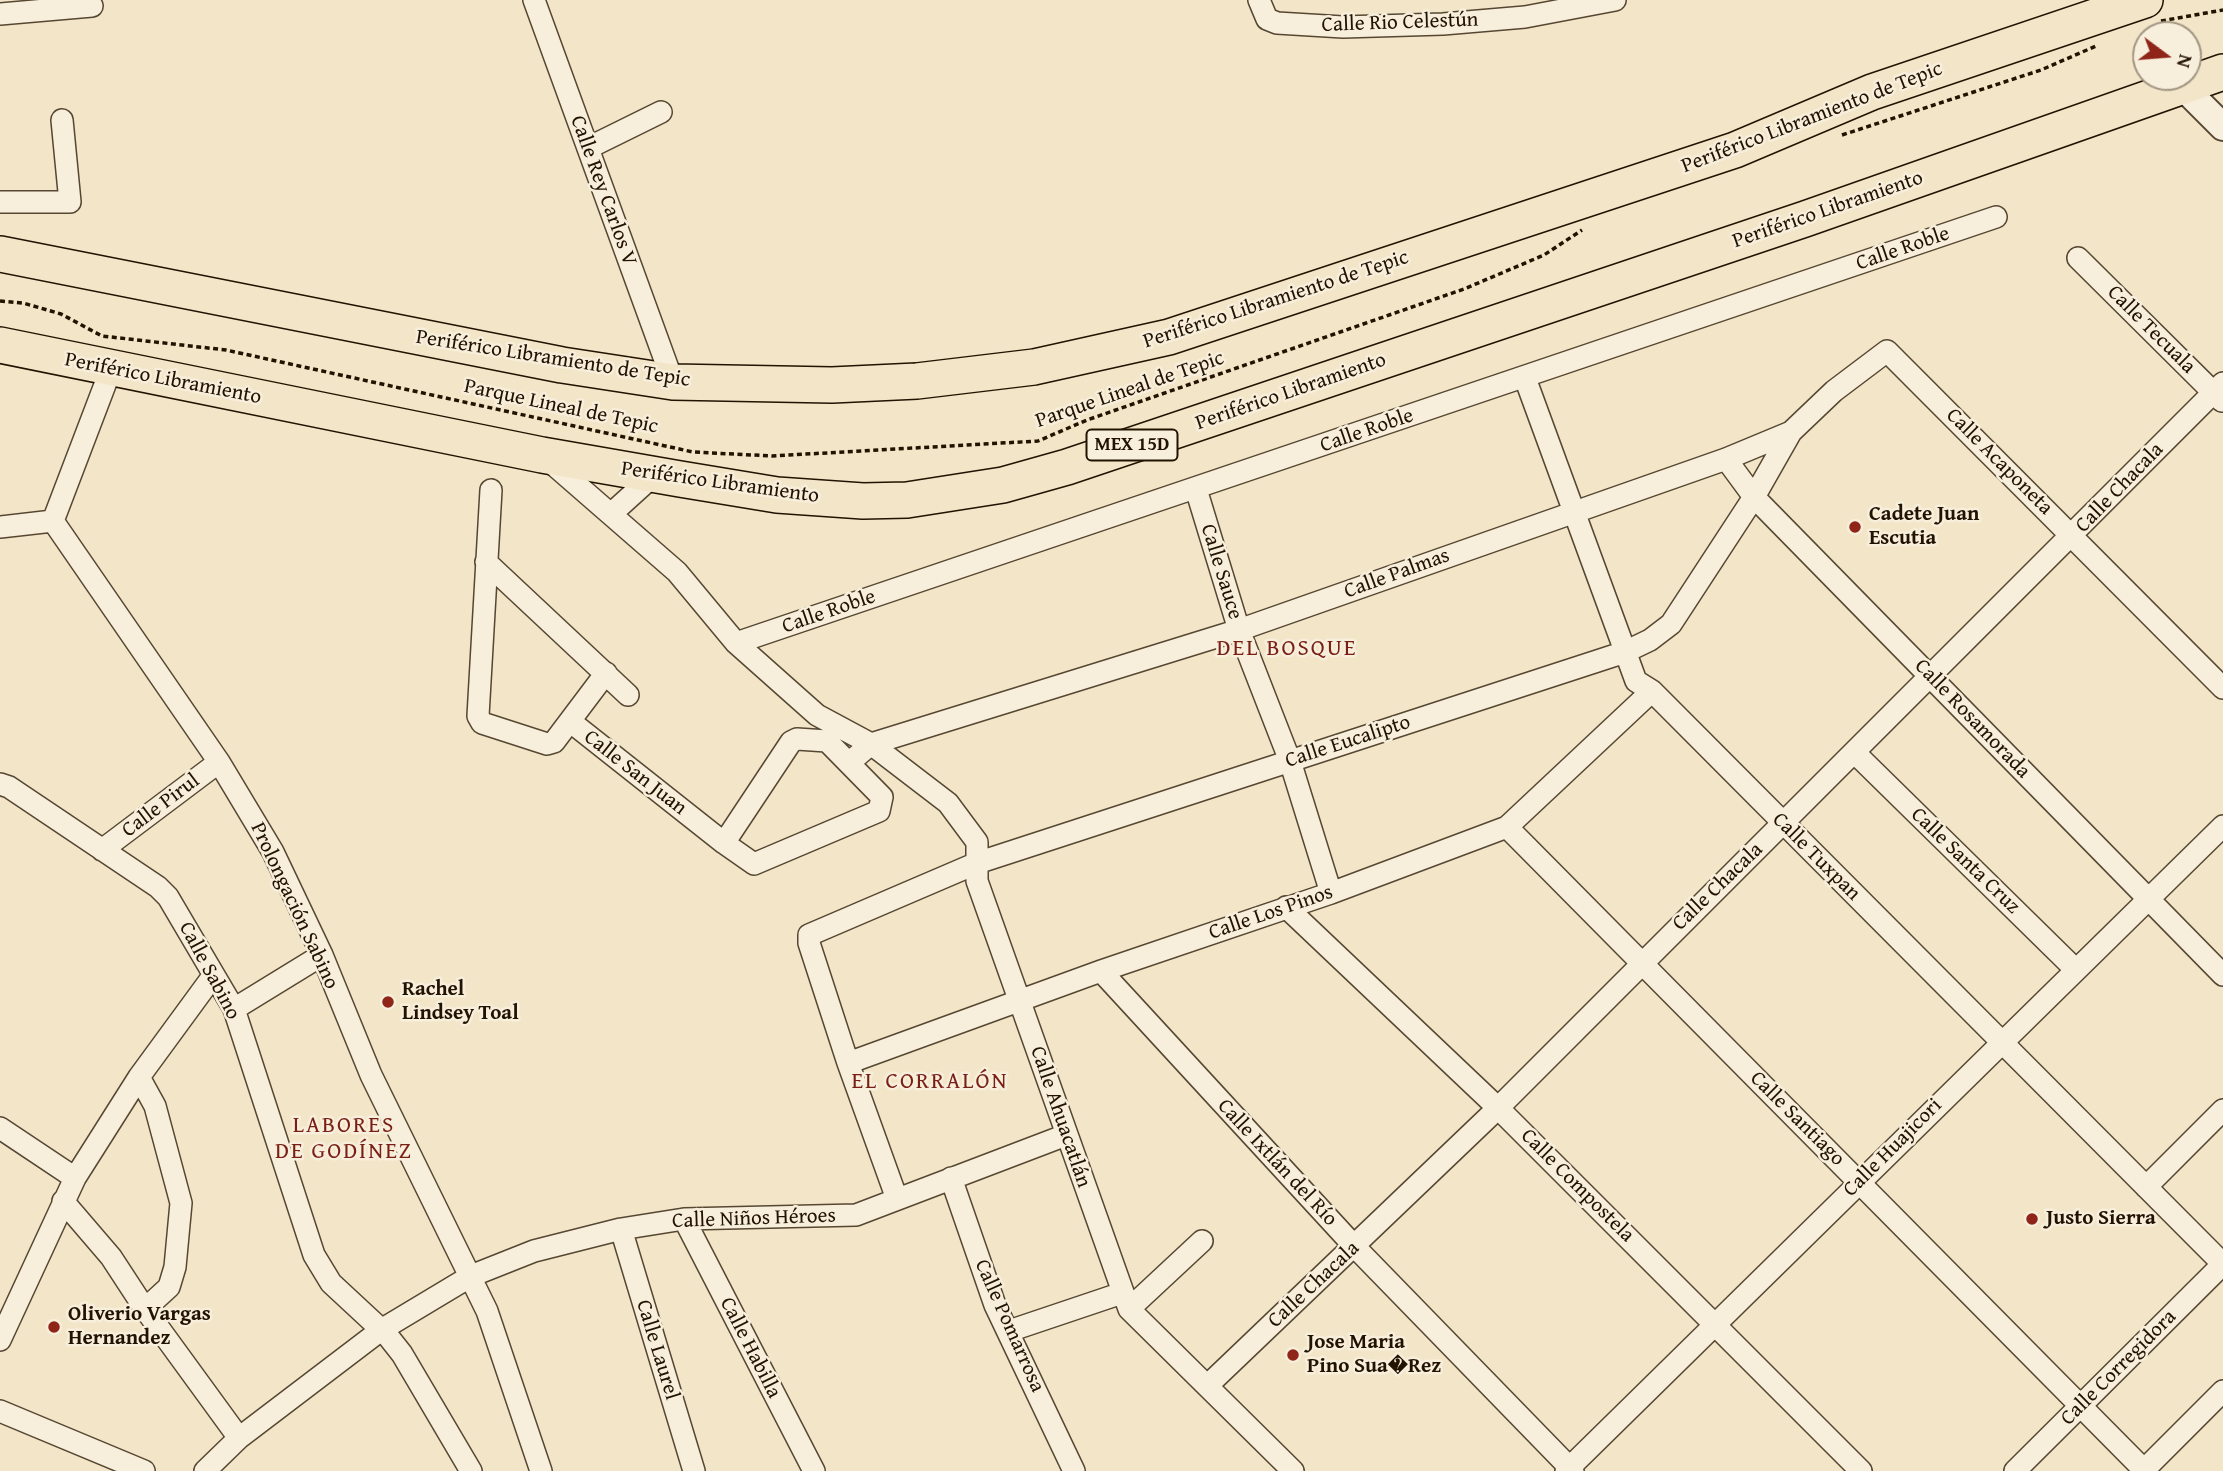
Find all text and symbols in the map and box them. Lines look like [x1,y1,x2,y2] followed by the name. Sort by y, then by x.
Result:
[1321,8,1479,38] street label: Calle Rio Celestún
[2132,21,2202,91] north arrow
[2170,51,2200,71] text: N
[1678,57,1946,179] street label: Periférico Libramiento de Tepic
[564,112,642,270] street label: Calle Rey Carlos V
[1729,166,1927,254] street label: Periférico Libramiento
[1853,221,1953,277] street label: Calle Roble
[1140,245,1412,355] street label: Periférico Libramiento de Tepic
[2101,280,2201,380] street label: Calle Tecuala
[414,325,692,393] street label: Periférico Libramiento de Tepic
[1032,346,1228,434] street label: Parque Lineal de Tepic
[63,348,263,410] street label: Periférico Libramiento
[1192,348,1390,436] street label: Periférico Libramiento
[462,374,660,440] street label: Parque Lineal de Tepic
[1317,403,1417,459] street label: Calle Roble
[1940,403,2058,521] street label: Calle Acaponeta
[1086,430,1178,460] road number: MEX 15D
[2071,438,2169,538] street label: Calle Chacala
[619,457,821,509] street label: Periférico Libramiento
[1869,502,1979,552] place label: Cadete Juan Escutia
[1847,519,1863,535] marker: Cadete Juan Escutia
[1195,521,1247,623] street label: Calle Sauce
[1341,543,1453,605] street label: Calle Palmas
[779,584,879,640] street label: Calle Roble
[1218,635,1356,663] district label: DEL BOSQUE
[1909,654,2035,784] street label: Calle Rosamorada
[1282,710,1414,774] street label: Calle Eucalipto
[578,725,692,821] street label: Calle San Juan
[117,769,205,843] street label: Calle Pirul
[1905,803,2025,919] street label: Calle Santa Cruz
[1767,808,1865,906] street label: Calle Tuxpan
[244,819,344,993] street label: Prolongación Sabino
[1668,838,1768,936] street label: Calle Chacala
[1206,880,1336,946] street label: Calle Los Pinos
[173,918,245,1024] street label: Calle Sabino
[402,977,519,1027] place label: Rachel Lindsey Toal
[380,994,396,1010] marker: Rachel Lindsey Toal
[1024,1043,1096,1191] street label: Calle Ahuacatlán
[1744,1066,1850,1172] street label: Calle Santiago
[853,1068,1007,1096] district label: EL CORRALÓN
[1212,1094,1342,1232] street label: Calle Ixtlán del Río
[1839,1094,1947,1202] street label: Calle Huajicori
[276,1112,412,1166] district label: LABORES DE GODÍNEZ
[1515,1124,1639,1248] street label: Calle Compostela
[672,1204,836,1234] street label: Calle Niños Héroes
[2046,1206,2156,1232] place label: Justo Sierra
[2024,1211,2040,1227] marker: Justo Sierra
[1263,1236,1365,1334] street label: Calle Chacala
[968,1256,1050,1396] street label: Calle Pomarrosa
[714,1293,786,1403] street label: Calle Habilla
[630,1297,684,1403] street label: Calle Laurel
[68,1302,211,1352] place label: Oliverio Vargas Hernandez
[2056,1305,2182,1431] street label: Calle Corregidora
[46,1319,62,1335] marker: Oliverio Vargas Hernandez
[1307,1330,1441,1380] place label: Jose Maria Pino Sua�Rez
[1285,1347,1301,1363] marker: Jose Maria Pino Sua�Rez

